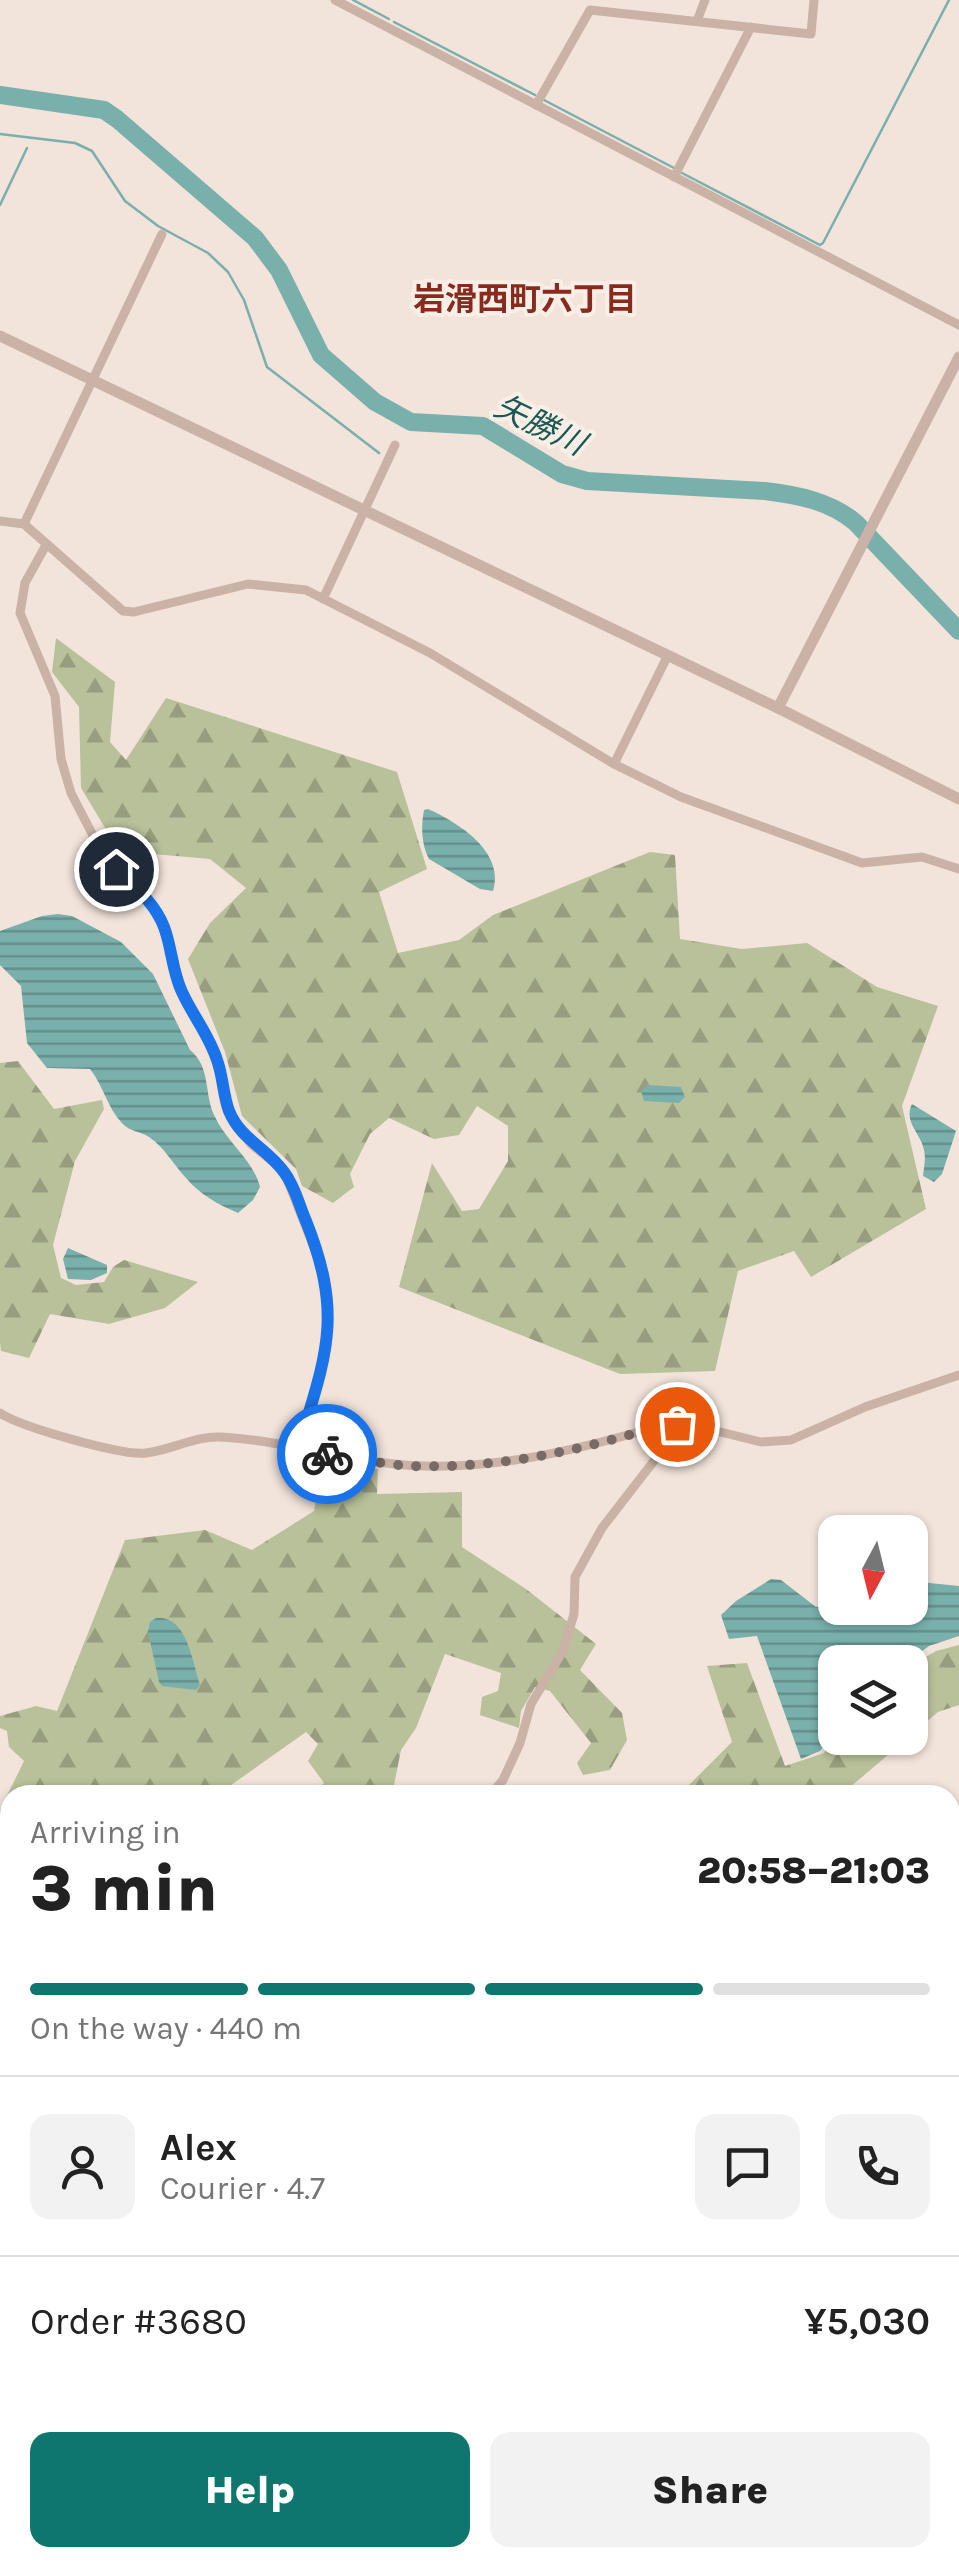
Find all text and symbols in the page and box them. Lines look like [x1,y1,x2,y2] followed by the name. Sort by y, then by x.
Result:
[413,281,637,318] district label: 岩滑西町六丁目
[489,387,594,464] water label: 矢勝川
[74,827,159,912] pin
[89,842,144,897] icon: home
[635,1382,720,1467] pin
[650,1397,705,1452] icon: bag
[277,1404,377,1504] courier
[300,1427,355,1482] icon: bike
[818,1515,928,1625] north arrow
[818,1515,928,1755] map controls
[818,1645,928,1755] button: layers
[30,1814,181,1851] text: Arriving in
[697,1848,930,1893] text: 20:58–21:03
[30,1850,218,1926] text: 3 min
[30,2010,302,2047] text: On the way · 440 m
[30,2114,135,2219] button: person
[695,2114,800,2219] button: chat
[825,2114,930,2219] button: phone
[160,2125,237,2170] text: Alex
[160,2170,325,2207] text: Courier · 4.7
[30,2299,247,2344] text: Order #3680
[804,2299,930,2344] text: ¥5,030
[30,2432,470,2547] button: Help
[490,2432,930,2547] button: Share

